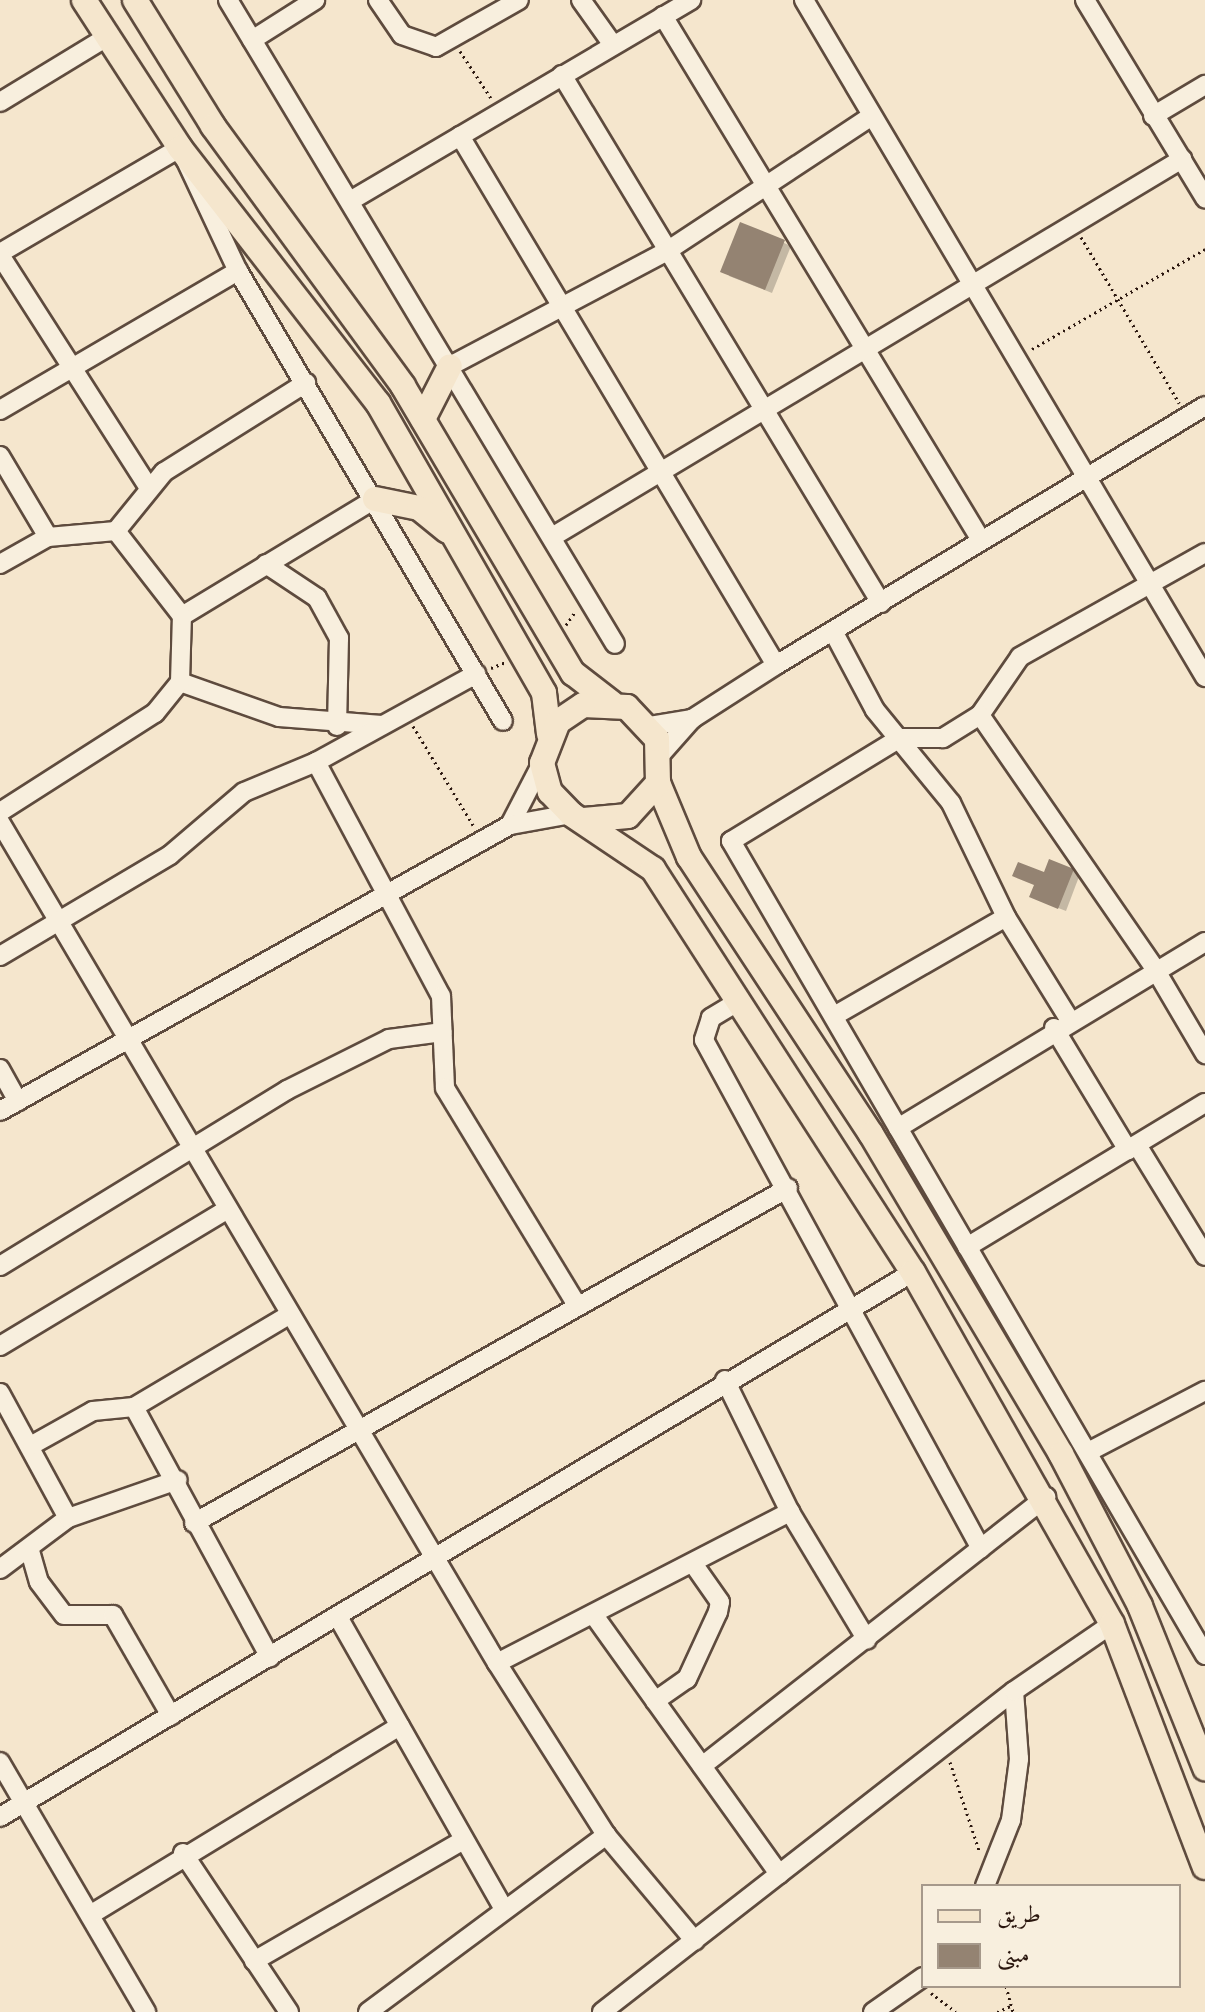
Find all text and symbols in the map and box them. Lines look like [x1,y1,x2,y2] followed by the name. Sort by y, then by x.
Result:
[921,1884,1181,1988] legend
[997,1900,1041,1931] text: طريق
[997,1940,1030,1971] text: مبنى

